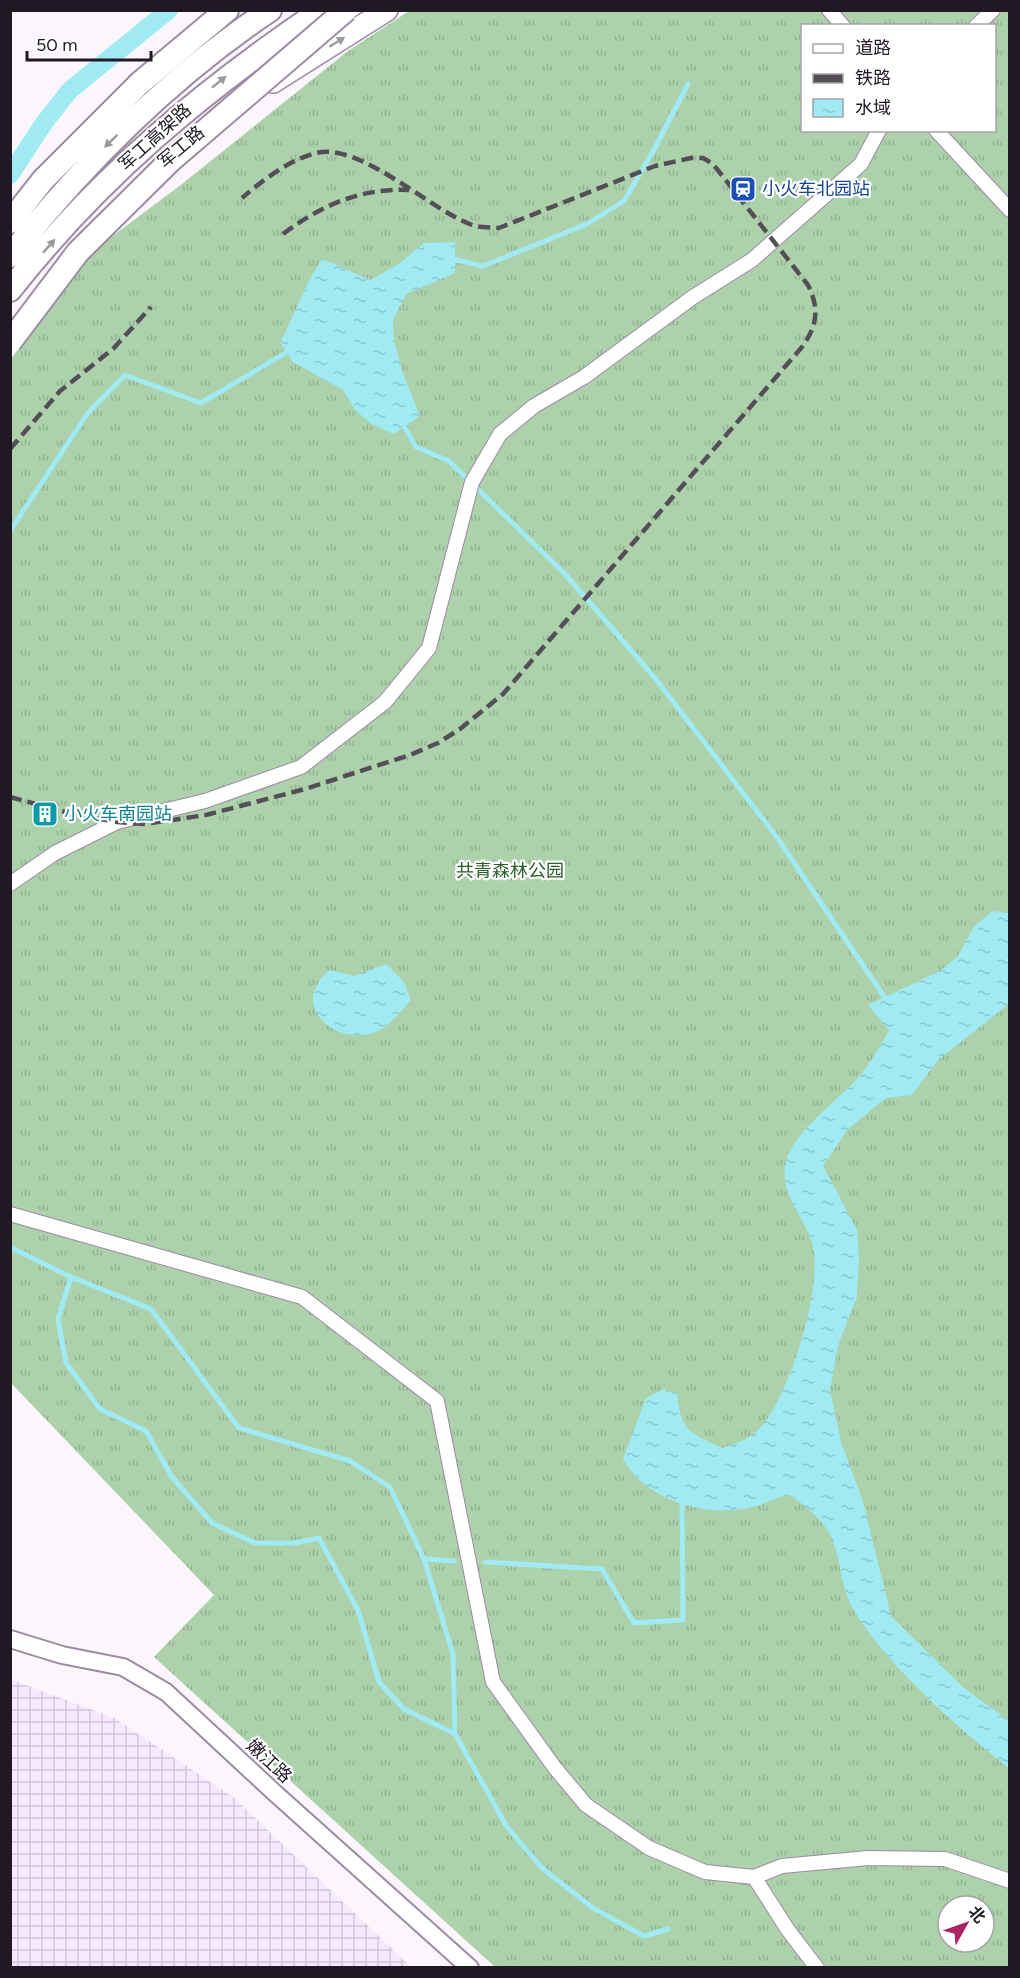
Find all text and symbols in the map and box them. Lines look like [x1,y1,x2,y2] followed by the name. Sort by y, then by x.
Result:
[27,24,152,62] scale bar
[801,24,996,132] legend
[36,34,78,56] text: 50 m
[329,37,345,48] one-way arrow
[855,37,891,59] text: 道路
[855,67,891,89] text: 铁路
[212,76,227,89] one-way arrow
[855,97,891,119] text: 水域
[114,99,196,175] street label: 军工高架路
[153,121,209,173] street label: 军工路
[104,134,119,148] one-way arrow
[728,174,758,204] station icon: 小火车北园站
[762,178,870,200] place label: 小火车北园站
[42,239,55,254] one-way arrow
[30,799,60,829] building icon: 小火车南园站
[64,803,172,825] place label: 小火车南园站
[456,860,564,882] park label: 共青森林公园
[242,1735,296,1787] street label: 嫩江路
[936,1894,996,1954] north arrow
[965,1902,990,1927] text: 北

